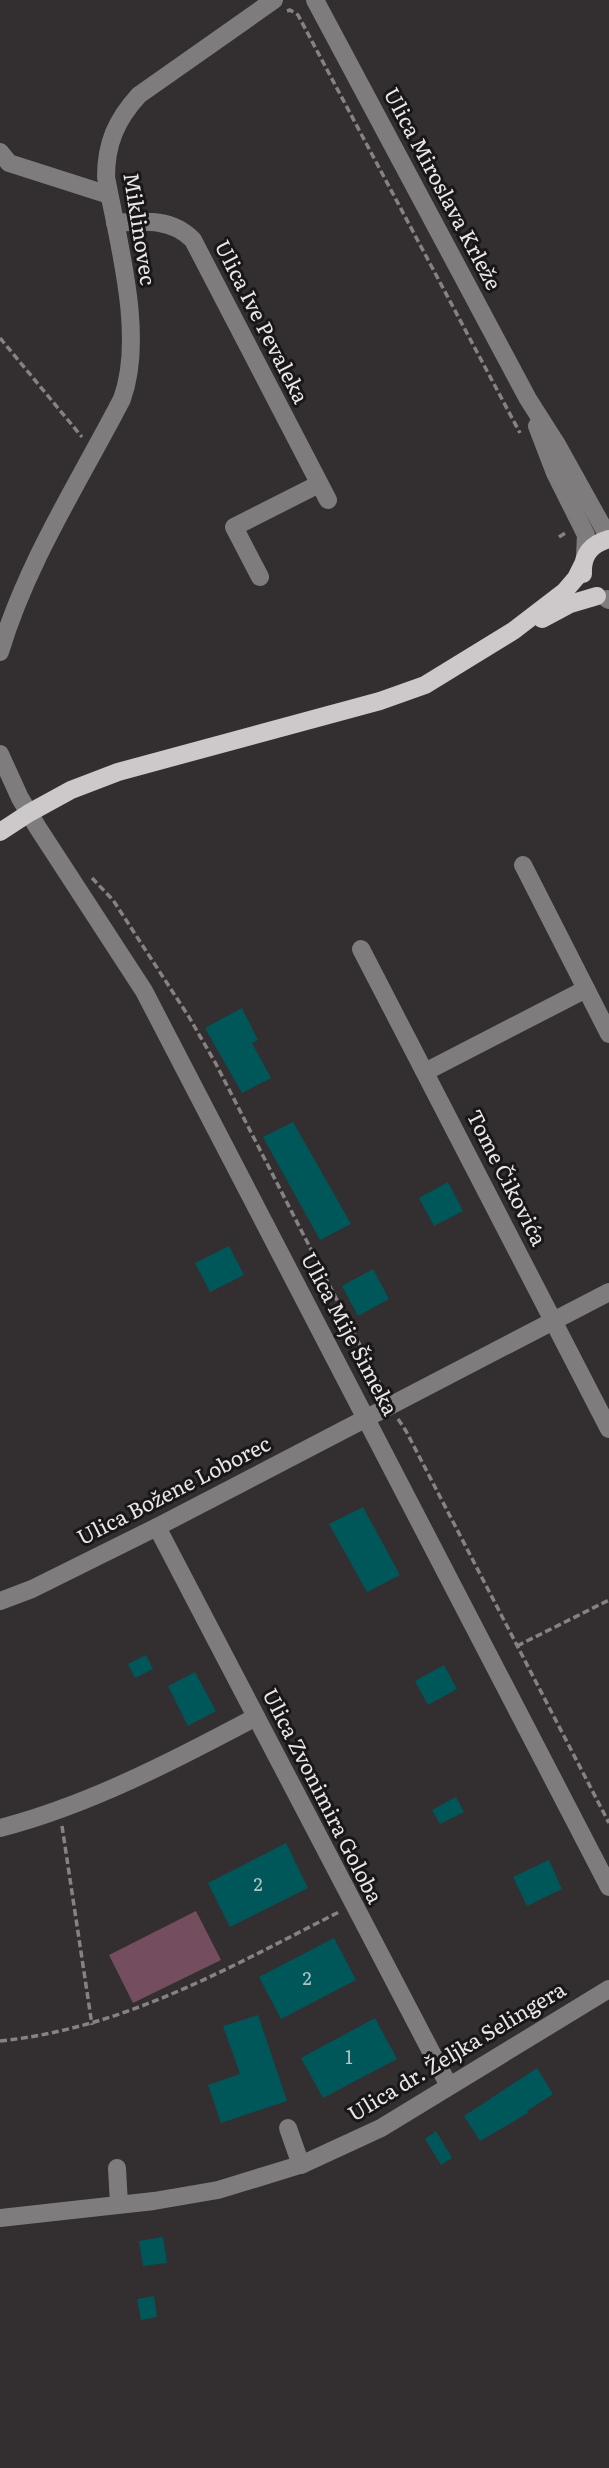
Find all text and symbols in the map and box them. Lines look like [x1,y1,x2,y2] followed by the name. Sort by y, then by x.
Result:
[378,81,511,295] street label: Ulica Miroslava Krleže
[117,170,166,287] street label: Miklinovec
[209,234,318,409] street label: Ulica Ive Pevaleka
[461,1103,556,1251] street label: Tome Čikovića
[295,1246,408,1421] street label: Ulica Mije Šimeka
[71,1426,275,1551] street label: Ulica Božene Loborec
[256,1682,392,1909] street label: Ulica Zvonimira Goloba
[253,1870,263,1897] house number: 2
[302,1964,312,1991] house number: 2
[341,1972,571,2127] street label: Ulica dr. Željka Selingera
[345,2043,353,2070] house number: 1

